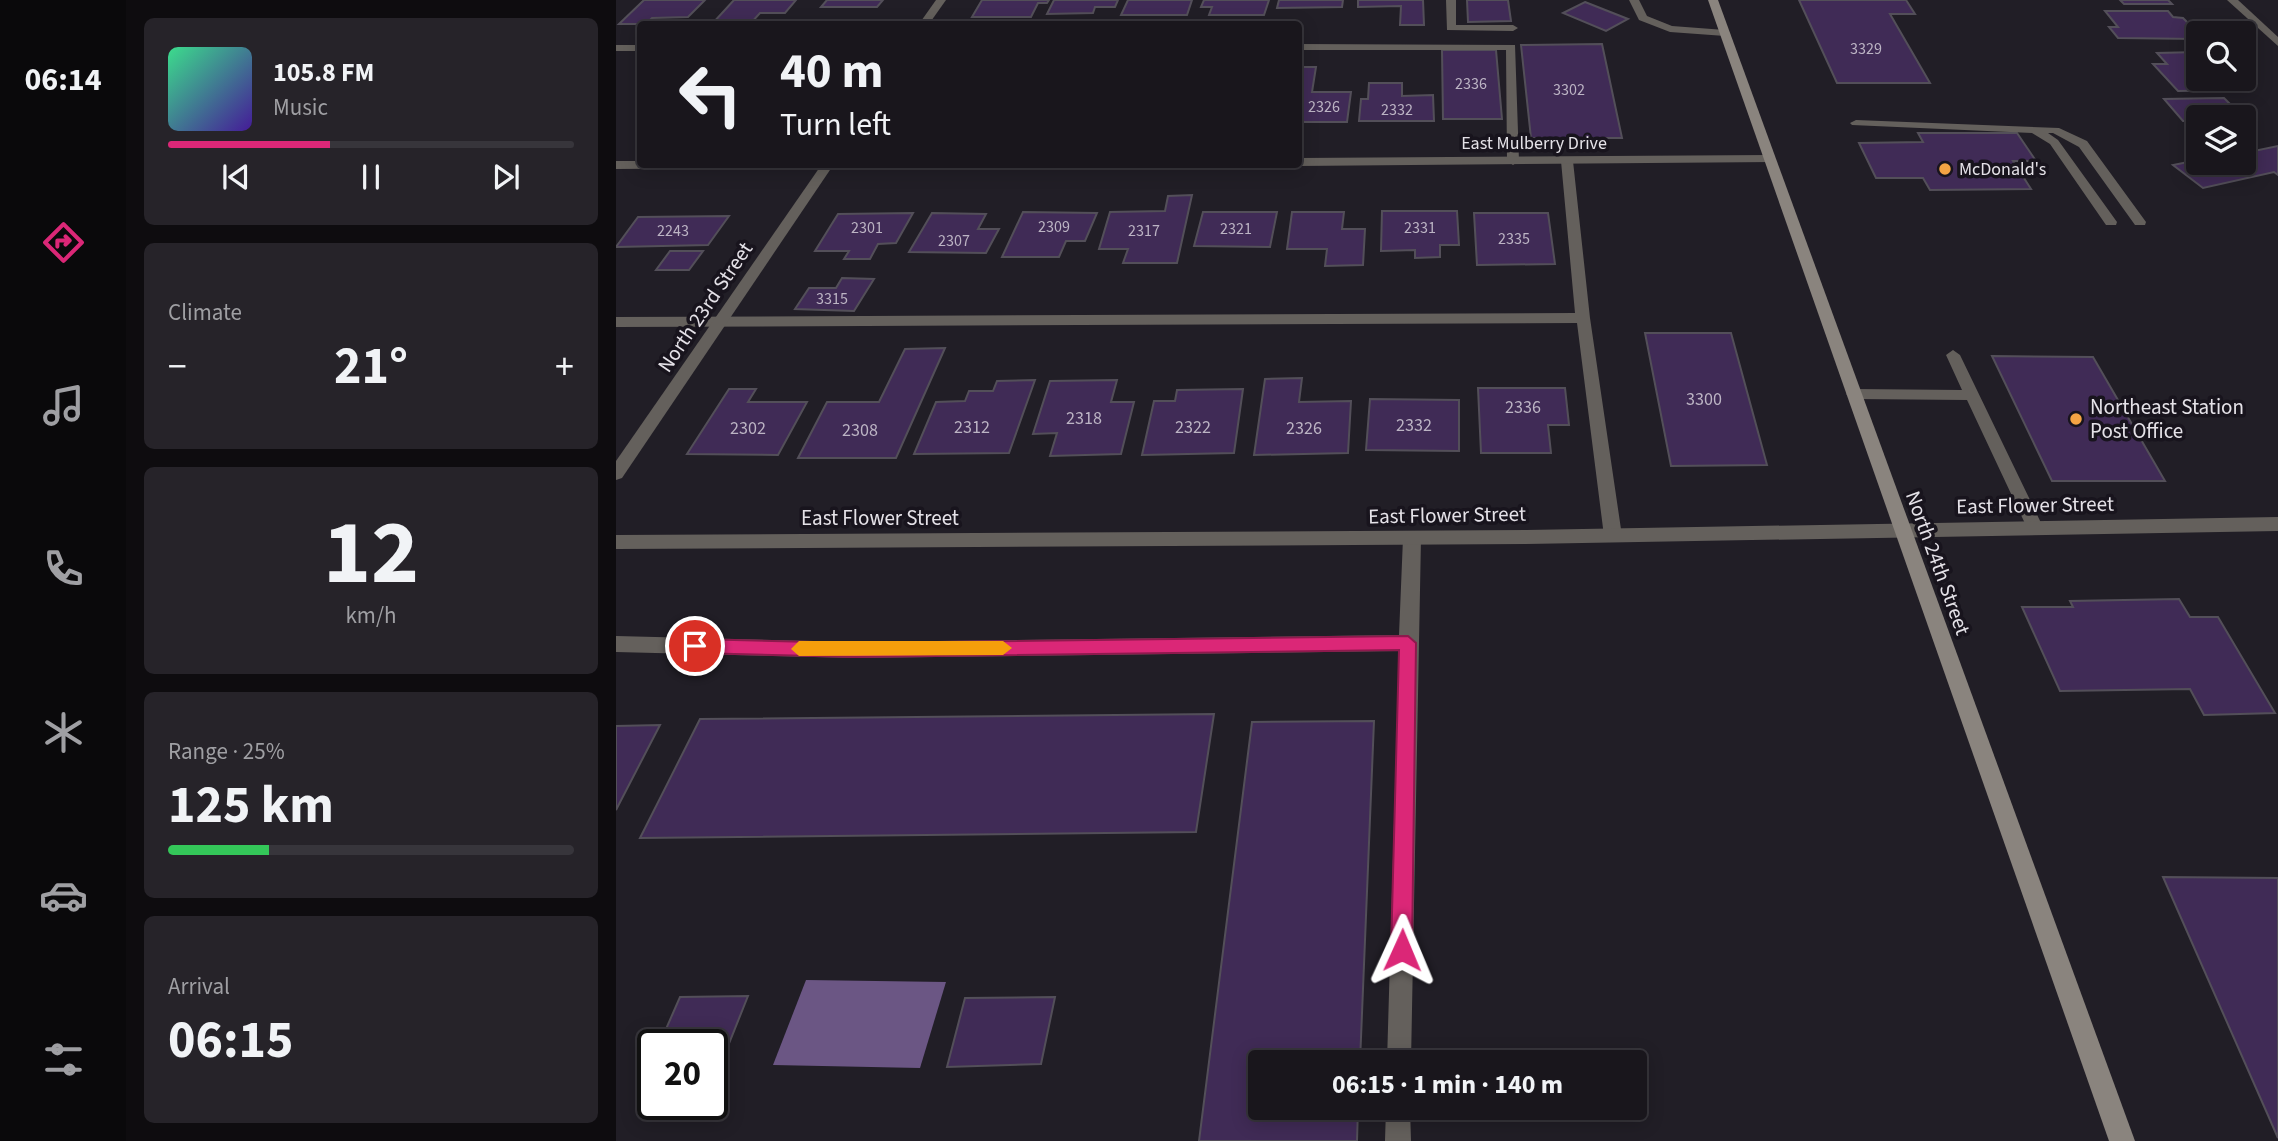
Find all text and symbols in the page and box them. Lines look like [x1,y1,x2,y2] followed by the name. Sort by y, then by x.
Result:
[2186,21,2256,175] map controls
[2186,21,2256,91] button: search
[780,37,884,107] text: 40 m
[1850,38,1882,60] house number: 3329
[665,49,756,140] icon: left
[273,54,374,91] text: 105.8 FM
[24,57,102,103] text: 06:14
[1455,73,1487,95] house number: 2336
[1553,79,1585,101] house number: 3302
[273,91,328,124] text: Music
[1308,96,1340,118] house number: 2326
[1381,99,1413,121] house number: 2332
[780,102,891,148] text: Turn left
[2186,105,2256,175] button: layers
[1461,131,1607,156] street label: East Mulberry Drive
[1959,157,2046,182] place label: McDonald's
[217,158,255,196] icon: previous
[352,158,390,196] icon: pause
[487,158,525,196] icon: next
[1937,161,1953,177] marker: McDonald's
[1038,216,1070,238] house number: 2309
[851,217,883,239] house number: 2301
[1404,217,1436,239] house number: 2331
[39,218,88,267] icon: directions
[1220,218,1252,240] house number: 2321
[657,220,689,242] house number: 2243
[1128,220,1160,242] house number: 2317
[1498,228,1530,250] house number: 2335
[938,230,970,252] house number: 2307
[650,236,760,378] street label: North 23rd Street
[816,288,848,310] house number: 3315
[168,296,242,329] text: Climate
[334,330,408,404] text: 21°
[168,340,187,394] text: −
[555,340,574,394] text: +
[39,381,88,430] icon: music
[1686,387,1722,412] house number: 3300
[2090,392,2244,446] place label: Northeast Station Post Office
[1505,395,1541,420] house number: 2336
[1066,406,1102,431] house number: 2318
[2068,411,2084,427] marker: Northeast Station Post Office
[1396,413,1432,438] house number: 2332
[954,415,990,440] house number: 2312
[1175,415,1211,440] house number: 2322
[730,416,766,441] house number: 2302
[1286,416,1322,441] house number: 2326
[842,418,878,443] house number: 2308
[1898,487,1978,639] street label: North 24th Street
[323,489,419,618] text: 12
[1956,489,2114,521] street label: East Flower Street
[1368,499,1526,531] street label: East Flower Street
[801,503,959,533] street label: East Flower Street
[39,544,88,593] icon: phone
[345,599,397,632] text: km/h
[665,616,725,676] pin
[676,627,714,665] icon: arrive
[39,708,88,757] icon: climate
[168,735,285,768] text: Range · 25%
[168,769,334,843] text: 125 km
[39,871,88,920] icon: car
[1365,913,1439,987] position arrow
[168,970,230,1003] text: Arrival
[168,1004,293,1078] text: 06:15
[637,1029,728,1120] speed limit sign: 20
[39,1035,88,1084] icon: filters
[1332,1066,1563,1103] text: 06:15 · 1 min · 140 m

